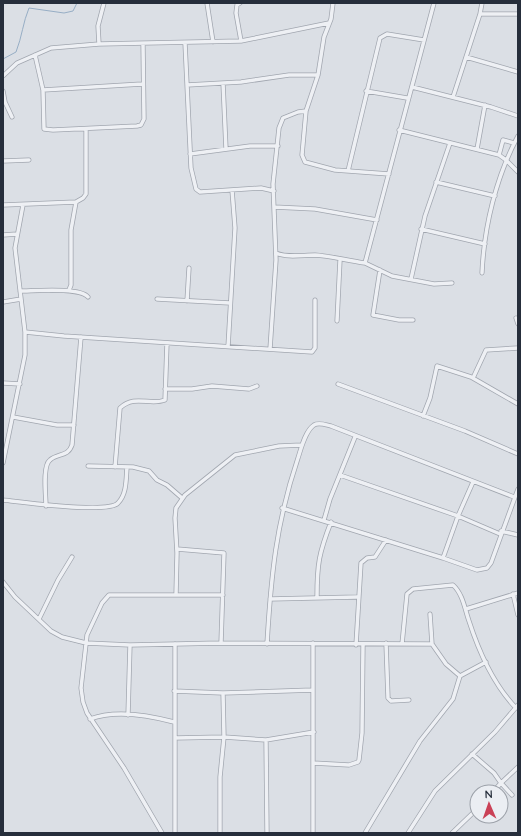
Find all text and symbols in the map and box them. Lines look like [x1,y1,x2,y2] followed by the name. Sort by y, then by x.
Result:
[469,784,509,824] north arrow
[484,787,493,801] text: N

